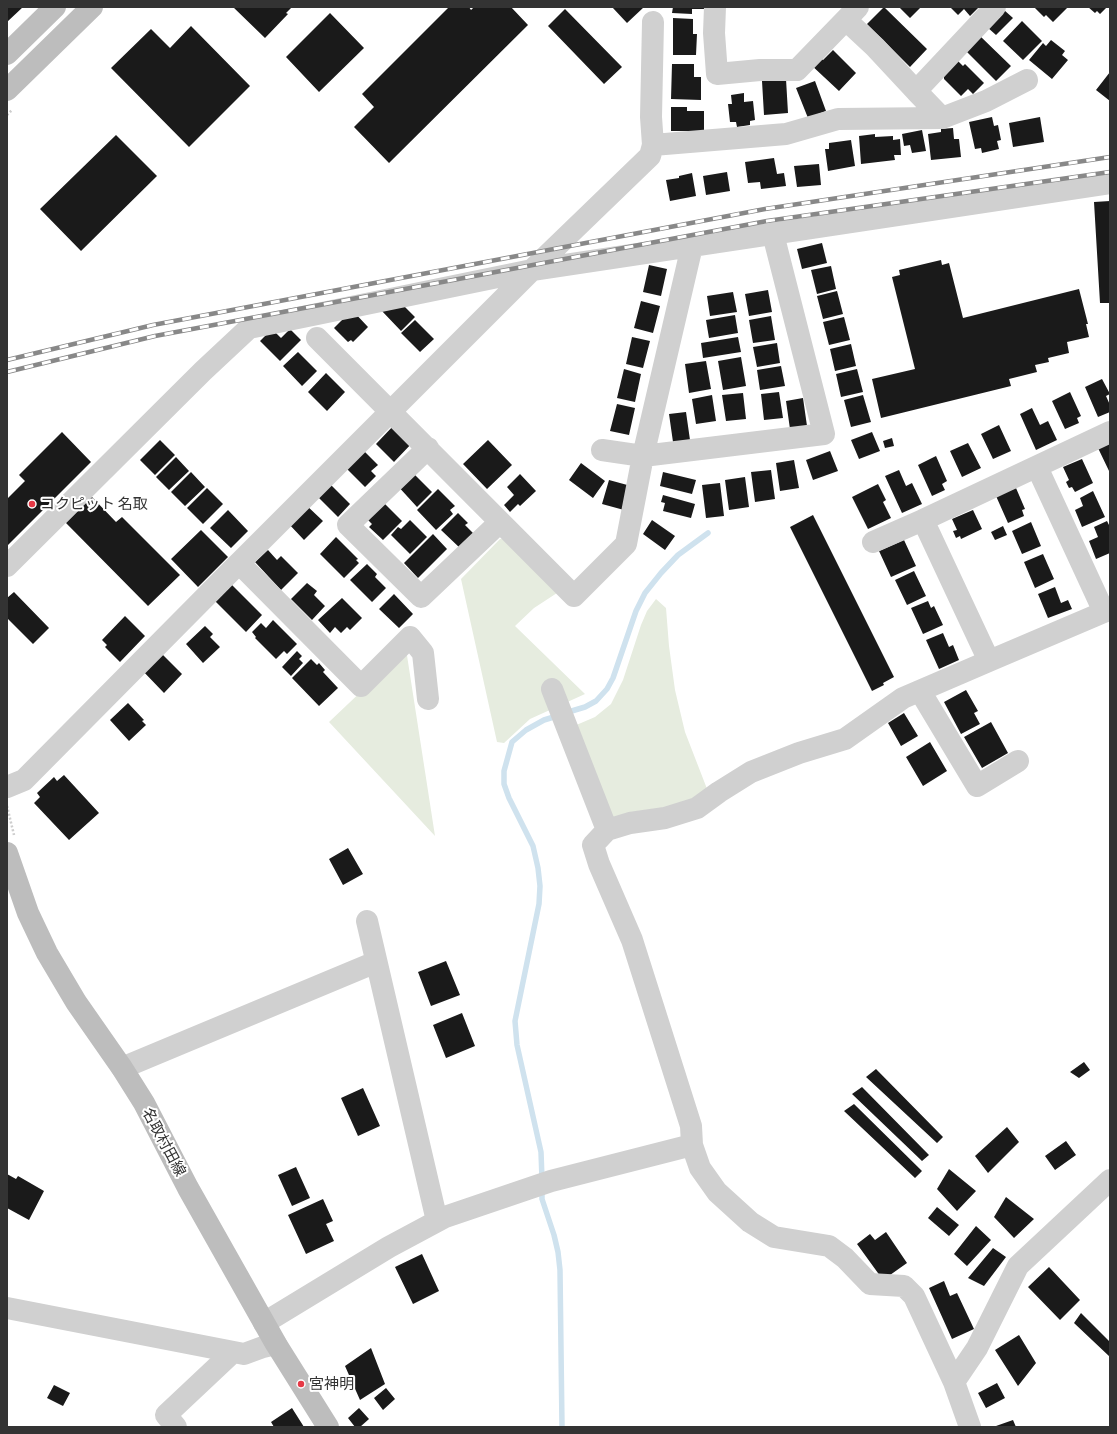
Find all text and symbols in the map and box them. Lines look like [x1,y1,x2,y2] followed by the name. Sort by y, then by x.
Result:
[40,495,148,513] place label: コクピット 名取
[27,499,37,509] marker: コクピット 名取
[138,1105,190,1179] street label: 名取村田線
[309,1375,354,1393] place label: 宮神明
[296,1379,306,1389] marker: 宮神明

